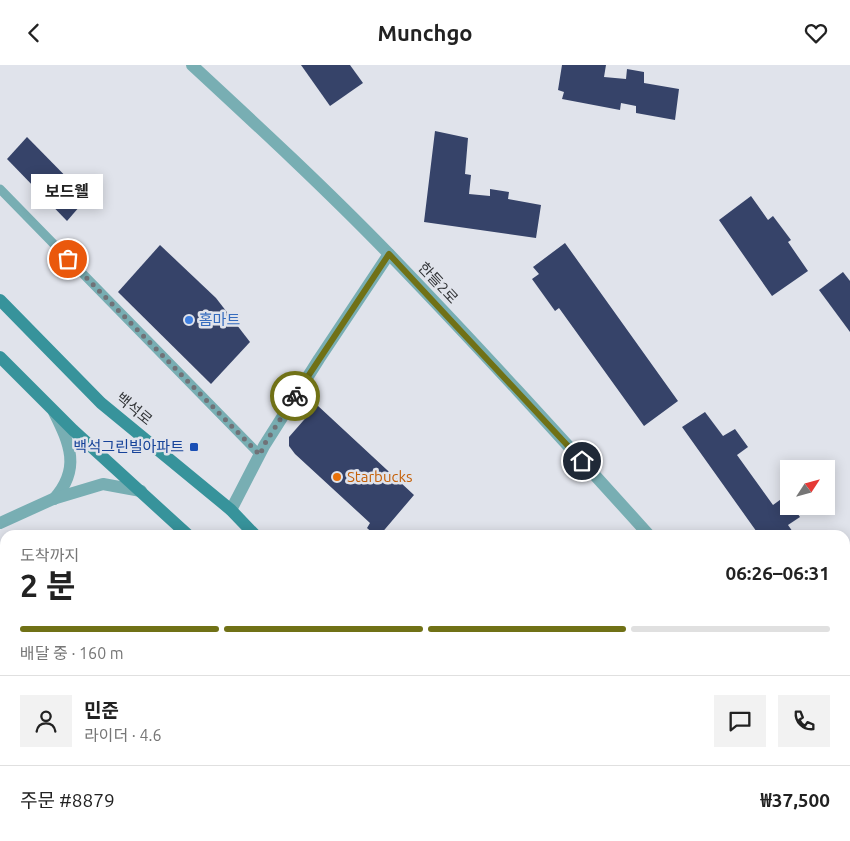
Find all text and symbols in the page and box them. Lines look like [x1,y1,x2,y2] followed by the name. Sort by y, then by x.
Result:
[20,19,48,47] icon: back
[802,19,830,47] icon: heart
[377,20,473,45] text: Munchgo
[32,174,104,209] callout: 보드웰
[45,182,89,200] text: 보드웰
[47,238,89,280] pin
[54,245,82,273] icon: bag
[415,259,462,307] street label: 한들2로
[199,311,241,328] place label: 홈마트
[183,314,195,326] marker: 홈마트
[270,371,320,421] courier
[281,382,309,410] icon: bike
[113,389,156,428] street label: 백석로
[74,438,184,455] place label: 백석그린빌아파트
[561,440,603,482] pin
[188,441,200,453] marker: 백석그린빌아파트
[568,447,596,475] icon: home
[780,460,835,515] north arrow
[780,460,835,515] map controls
[347,468,413,485] place label: Starbucks
[331,471,343,483] marker: Starbucks
[20,546,79,564] text: 도착까지
[725,562,830,584] text: 06:26–06:31
[20,567,75,603] text: 2 분
[20,644,124,662] text: 배달 중 · 160 m
[20,695,72,747] button: person
[714,695,766,747] button: chat
[778,695,830,747] button: phone
[84,699,119,721] text: 민준
[84,726,161,744] text: 라이더 · 4.6
[20,789,115,811] text: 주문 #8879
[761,789,830,811] text: ₩37,500

